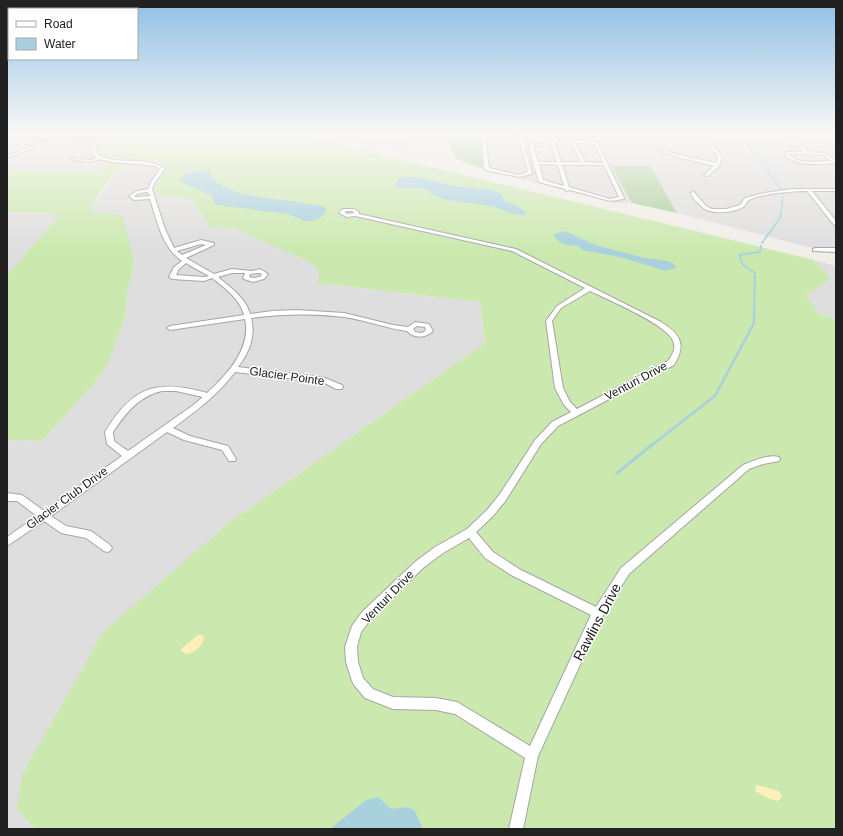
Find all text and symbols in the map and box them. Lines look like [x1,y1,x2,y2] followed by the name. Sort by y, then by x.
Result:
[8,8,138,60] legend
[44,17,73,31] text: Road
[44,37,76,51] text: Water
[602,359,670,403] street label: Venturi Drive
[249,364,326,388] street label: Glacier Pointe
[24,464,111,532] street label: Glacier Club Drive
[359,567,417,627] street label: Venturi Drive
[570,580,624,664] street label: Rawlins Drive

